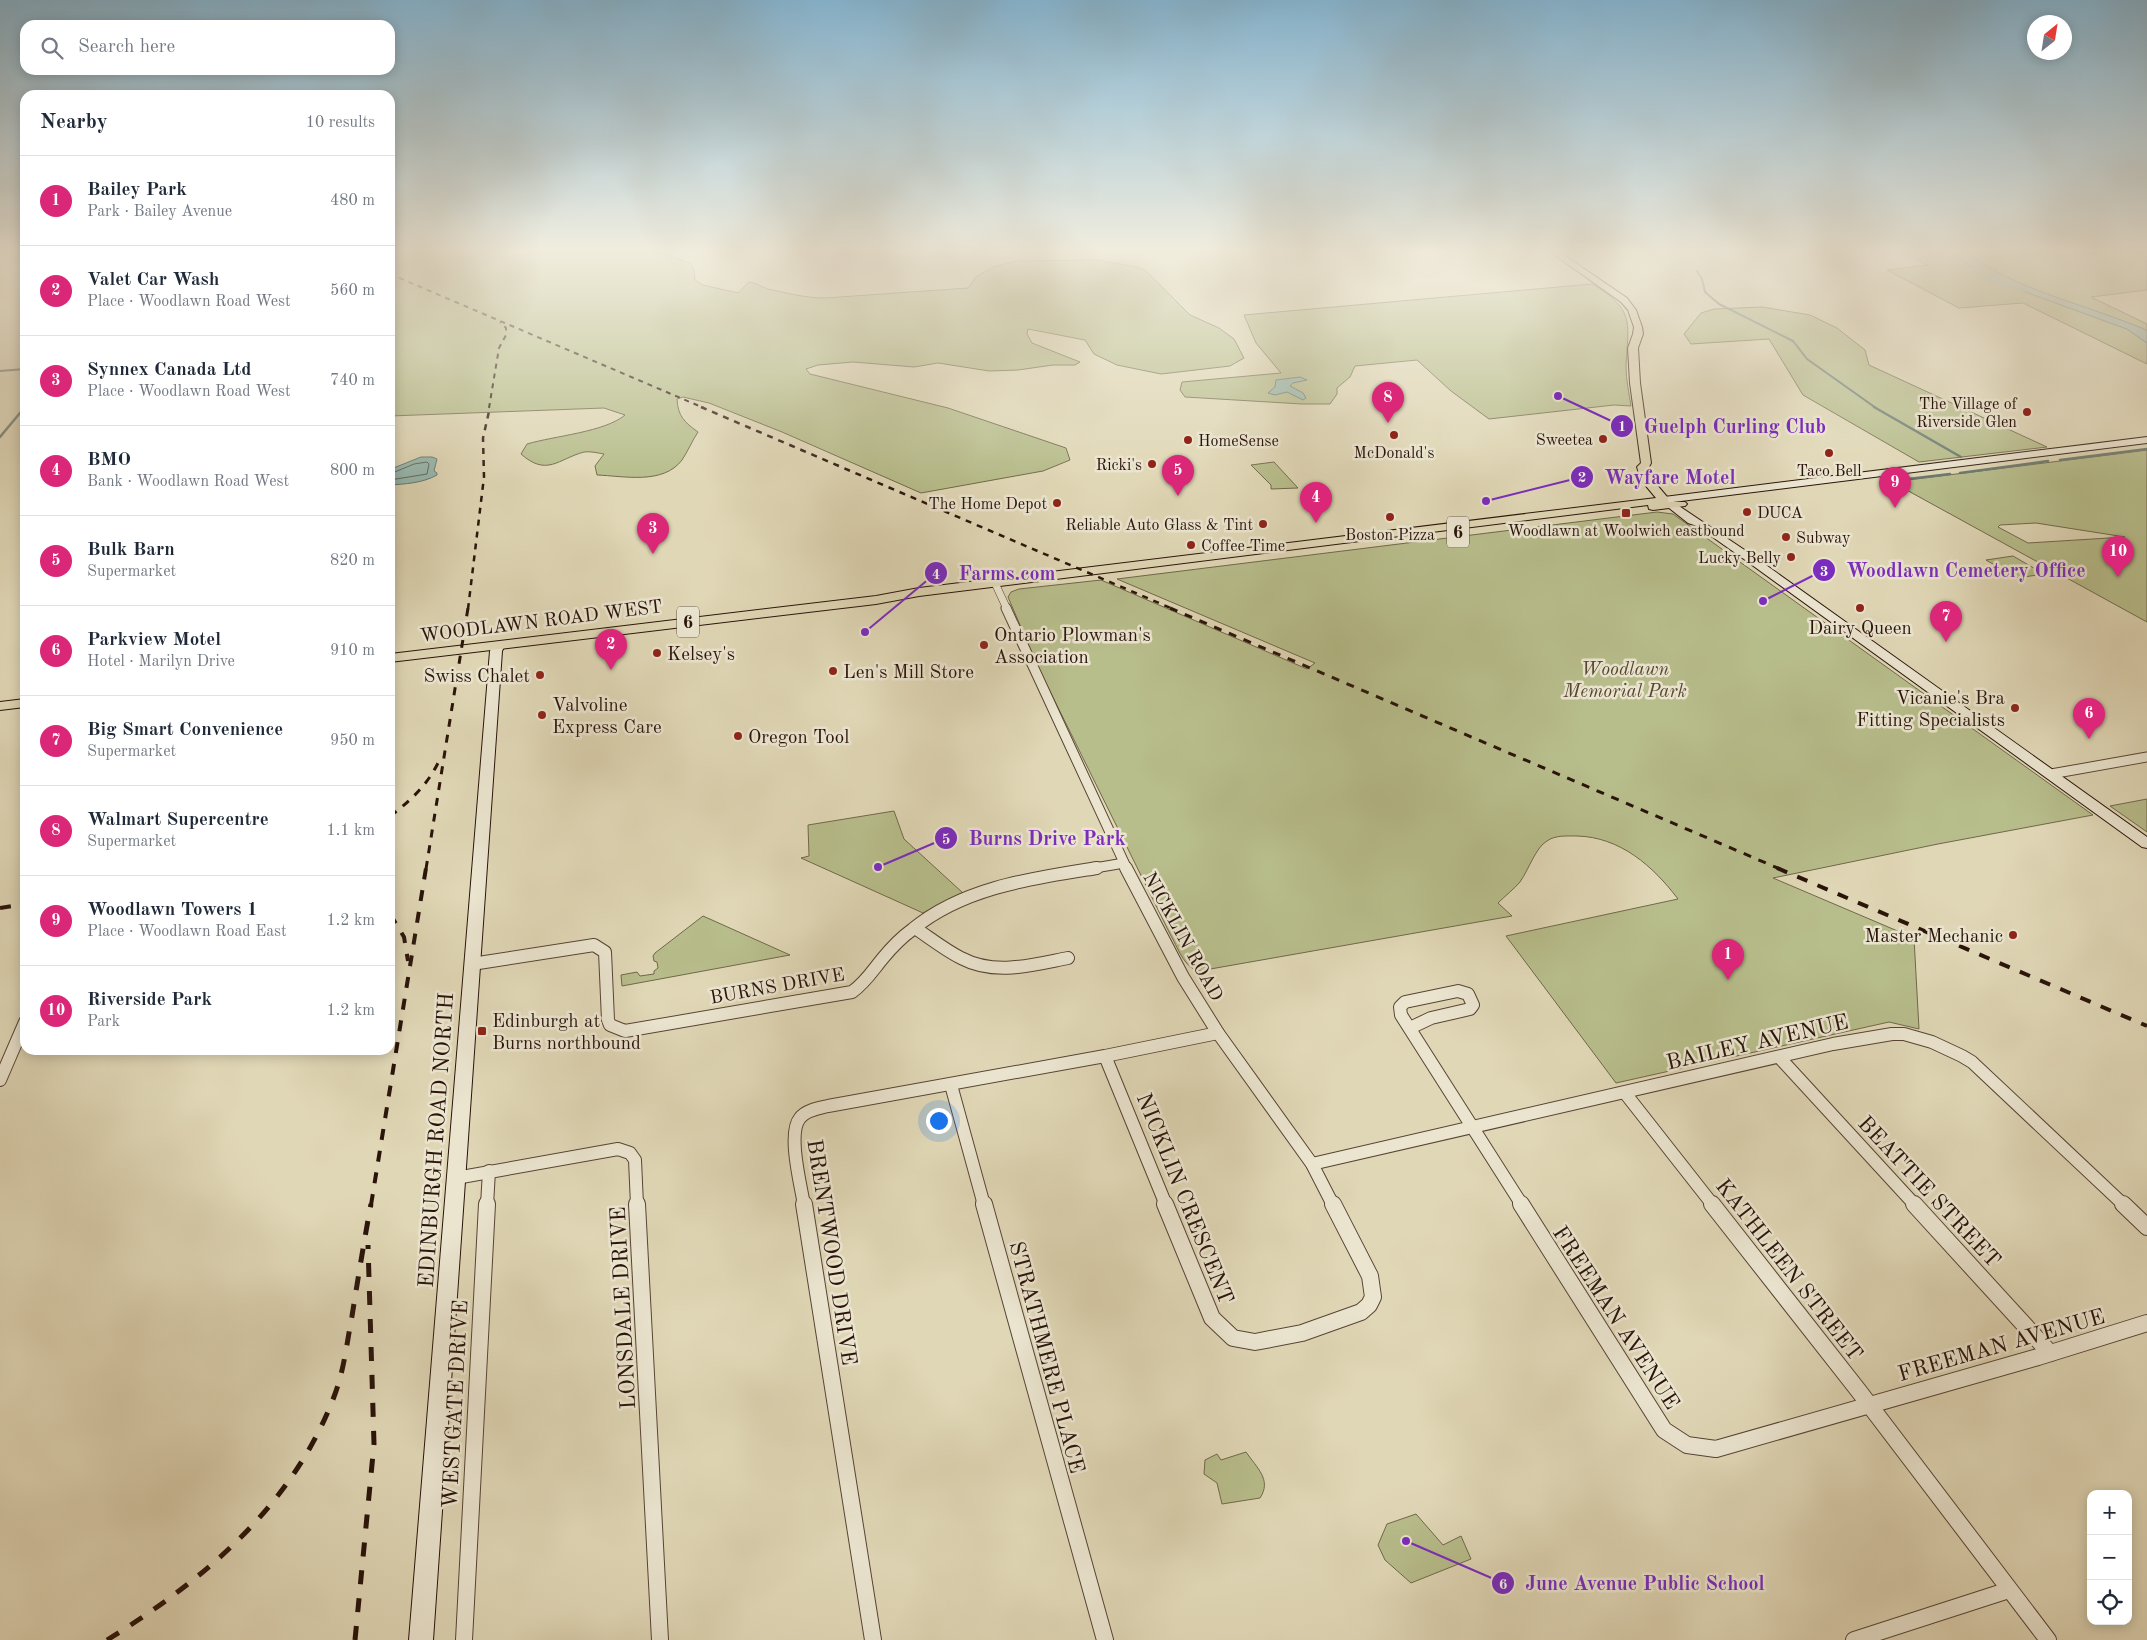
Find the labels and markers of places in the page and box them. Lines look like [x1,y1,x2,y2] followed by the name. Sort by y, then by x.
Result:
[1372,382,1404,423] pin: 8
[1916,397,2018,431] place label: The Village of Riverside Glen
[2021,406,2033,418] marker: The Village of Riverside Glen
[1609,408,1837,443] callout: Guelph Curling Club
[1388,429,1400,441] marker: McDonald's
[1536,433,1593,449] place label: Sweetea
[1597,433,1609,445] marker: Sweetea
[1182,434,1194,446] marker: HomeSense
[1198,434,1279,450] place label: HomeSense
[1354,446,1434,462] place label: McDonald's
[1823,447,1835,459] marker: Taco Bell
[1162,455,1194,496] pin: 5
[1096,458,1142,474] place label: Ricki's
[1146,458,1158,470] marker: Ricki's
[1570,460,1746,495] callout: Wayfare Motel
[1797,464,1861,480] place label: Taco Bell
[1879,467,1911,508] pin: 9
[1300,482,1332,523] pin: 4
[928,497,1047,513] place label: The Home Depot
[1051,497,1063,509] marker: The Home Depot
[1741,506,1753,518] marker: DUCA
[1757,506,1803,522] place label: DUCA
[1620,507,1632,519] marker: Woodlawn at Woolwich eastbound
[1384,511,1396,523] marker: Boston Pizza
[637,513,669,554] pin: 3
[1065,518,1253,534] place label: Reliable Auto Glass & Tint
[1257,518,1269,530] marker: Reliable Auto Glass & Tint
[1507,524,1745,540] place label: Woodlawn at Woolwich eastbound
[1345,528,1435,544] place label: Boston Pizza
[1780,531,1792,543] marker: Subway
[1796,531,1851,547] place label: Subway
[2102,536,2134,577] pin: 10
[1185,539,1197,551] marker: Coffee Time
[1201,539,1285,555] place label: Coffee Time
[1698,551,1782,567] place label: Lucky Belly
[1785,551,1797,563] marker: Lucky Belly
[1812,553,2096,588] callout: Woodlawn Cemetery Office
[923,556,1066,591] callout: Farms.com
[1930,601,1962,642] pin: 7
[1854,602,1866,614] marker: Dairy Queen
[1808,620,1912,639] place label: Dairy Queen
[994,627,1151,668] place label: Ontario Plowman's Association
[595,629,627,670] pin: 2
[978,639,990,651] marker: Ontario Plowman's Association
[667,646,735,665] place label: Kelsey's
[651,647,663,659] marker: Kelsey's
[843,664,974,683] place label: Len's Mill Store
[827,665,839,677] marker: Len's Mill Store
[424,668,530,687] place label: Swiss Chalet
[534,669,546,681] marker: Swiss Chalet
[1856,690,2006,731] place label: Vicanie's Bra Fitting Specialists
[552,697,662,738] place label: Valvoline Express Care
[2073,698,2105,739] pin: 6
[2009,702,2021,714] marker: Vicanie's Bra Fitting Specialists
[536,709,548,721] marker: Valvoline Express Care
[748,729,849,748] place label: Oregon Tool
[732,730,744,742] marker: Oregon Tool
[933,821,1136,856] callout: Burns Drive Park
[1865,928,2003,947] place label: Master Mechanic
[2007,929,2019,941] marker: Master Mechanic
[1712,939,1744,980] pin: 1
[492,1013,641,1054] place label: Edinburgh at Burns northbound
[476,1025,488,1037] marker: Edinburgh at Burns northbound
[1490,1566,1774,1601] callout: June Avenue Public School

